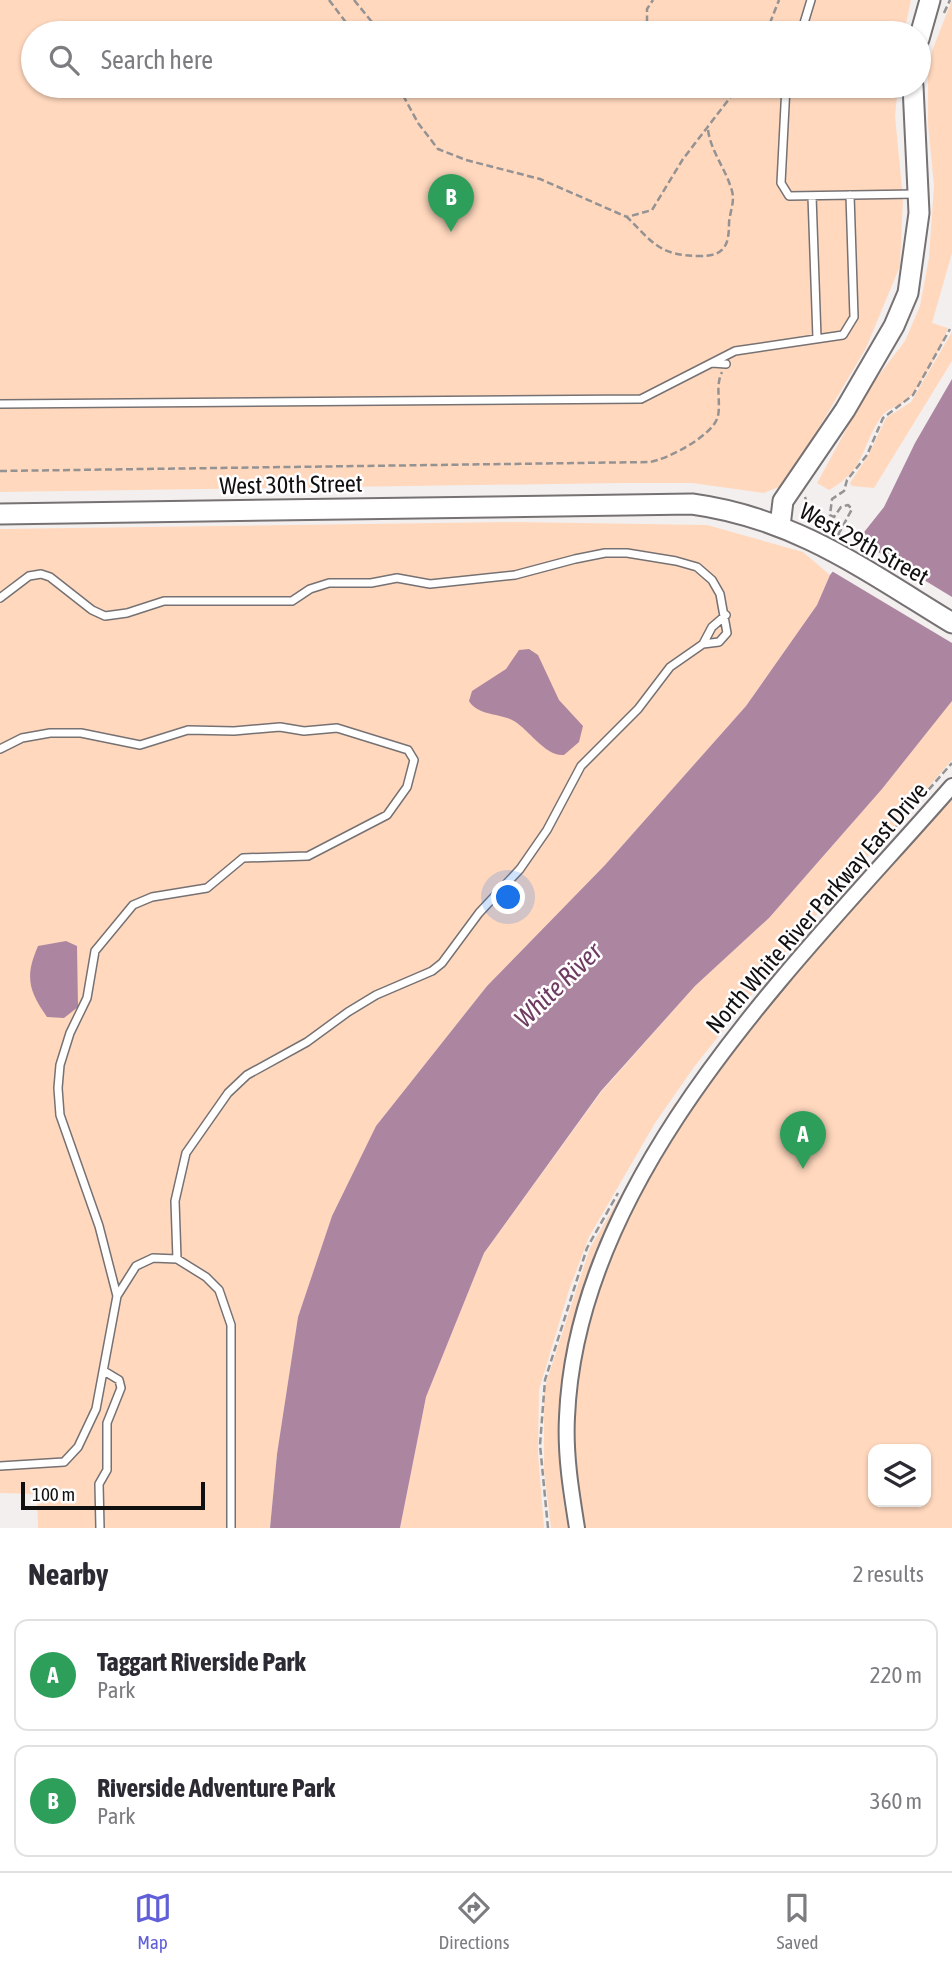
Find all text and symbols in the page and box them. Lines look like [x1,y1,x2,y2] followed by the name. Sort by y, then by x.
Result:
[21,21,931,98] search box
[45,41,83,79] icon: search
[101,45,213,75] text: Search here
[428,174,474,232] pin: B
[219,470,363,499] street label: West 30th Street
[795,497,934,590] street label: West 29th Street
[700,777,933,1038] street label: North White River Parkway East Drive
[491,880,525,914] your location
[508,935,609,1034] water label: White River
[780,1111,826,1169] pin: A
[868,1444,931,1507] map controls
[868,1444,931,1507] button: layers
[21,1479,205,1511] scale bar
[32,1483,75,1505] text: 100 m
[28,1557,108,1591] text: Nearby
[853,1561,924,1587] text: 2 results
[97,1647,306,1677] text: Taggart Riverside Park
[47,1662,59,1688] text: A
[870,1662,922,1688] text: 220 m
[97,1677,135,1703] text: Park
[97,1773,335,1803] text: Riverside Adventure Park
[48,1788,58,1814] text: B
[870,1788,922,1814] text: 360 m
[97,1803,135,1829] text: Park
[134,1889,172,1953] tab: Map
[439,1889,509,1953] tab: Directions
[776,1889,818,1953] tab: Saved

